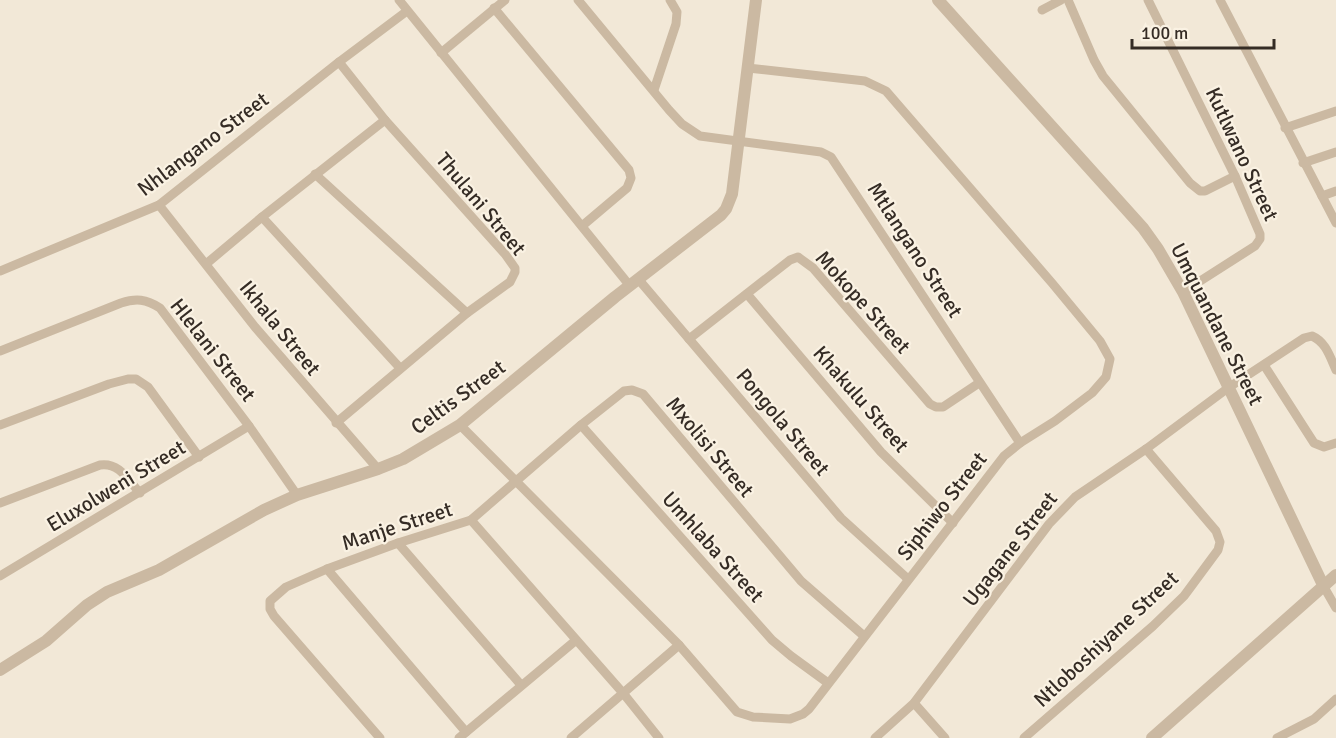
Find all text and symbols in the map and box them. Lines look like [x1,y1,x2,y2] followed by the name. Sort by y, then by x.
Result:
[1132,12,1274,50] scale bar
[1141,22,1188,44] text: 100 m
[1200,83,1284,225] street label: Kutlwano Street
[132,86,274,202] street label: Nhlangano Street
[430,147,532,261] street label: Thulani Street
[862,177,968,323] street label: Mtlangano Street
[1165,239,1269,409] street label: Umquandane Street
[810,245,916,359] street label: Mokope Street
[234,275,326,381] street label: Ikhala Street
[165,293,261,407] street label: Hlelani Street
[808,340,914,458] street label: Khakulu Street
[406,354,510,440] street label: Celtis Street
[731,363,835,481] street label: Pongola Street
[660,391,760,503] street label: Mxolisi Street
[42,434,190,538] street label: Eluxolweni Street
[892,447,992,565] street label: Siphiwo Street
[656,486,770,608] street label: Umhlaba Street
[957,486,1063,612] street label: Ugagane Street
[338,496,456,556] street label: Manje Street
[1028,565,1184,713] street label: Ntloboshiyane Street

